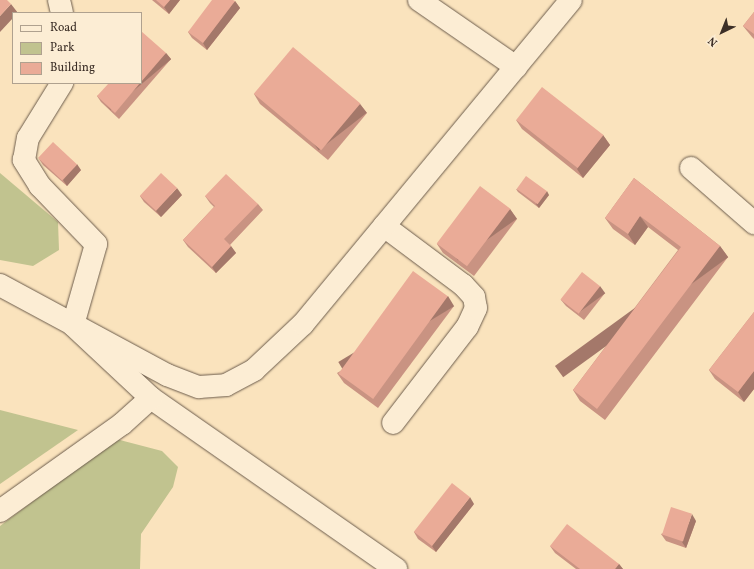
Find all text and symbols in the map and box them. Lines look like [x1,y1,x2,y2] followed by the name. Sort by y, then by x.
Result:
[12,12,142,84] legend
[702,12,742,52] north arrow
[50,20,77,36] text: Road
[705,33,722,49] text: N
[50,40,75,56] text: Park
[50,60,95,76] text: Building

